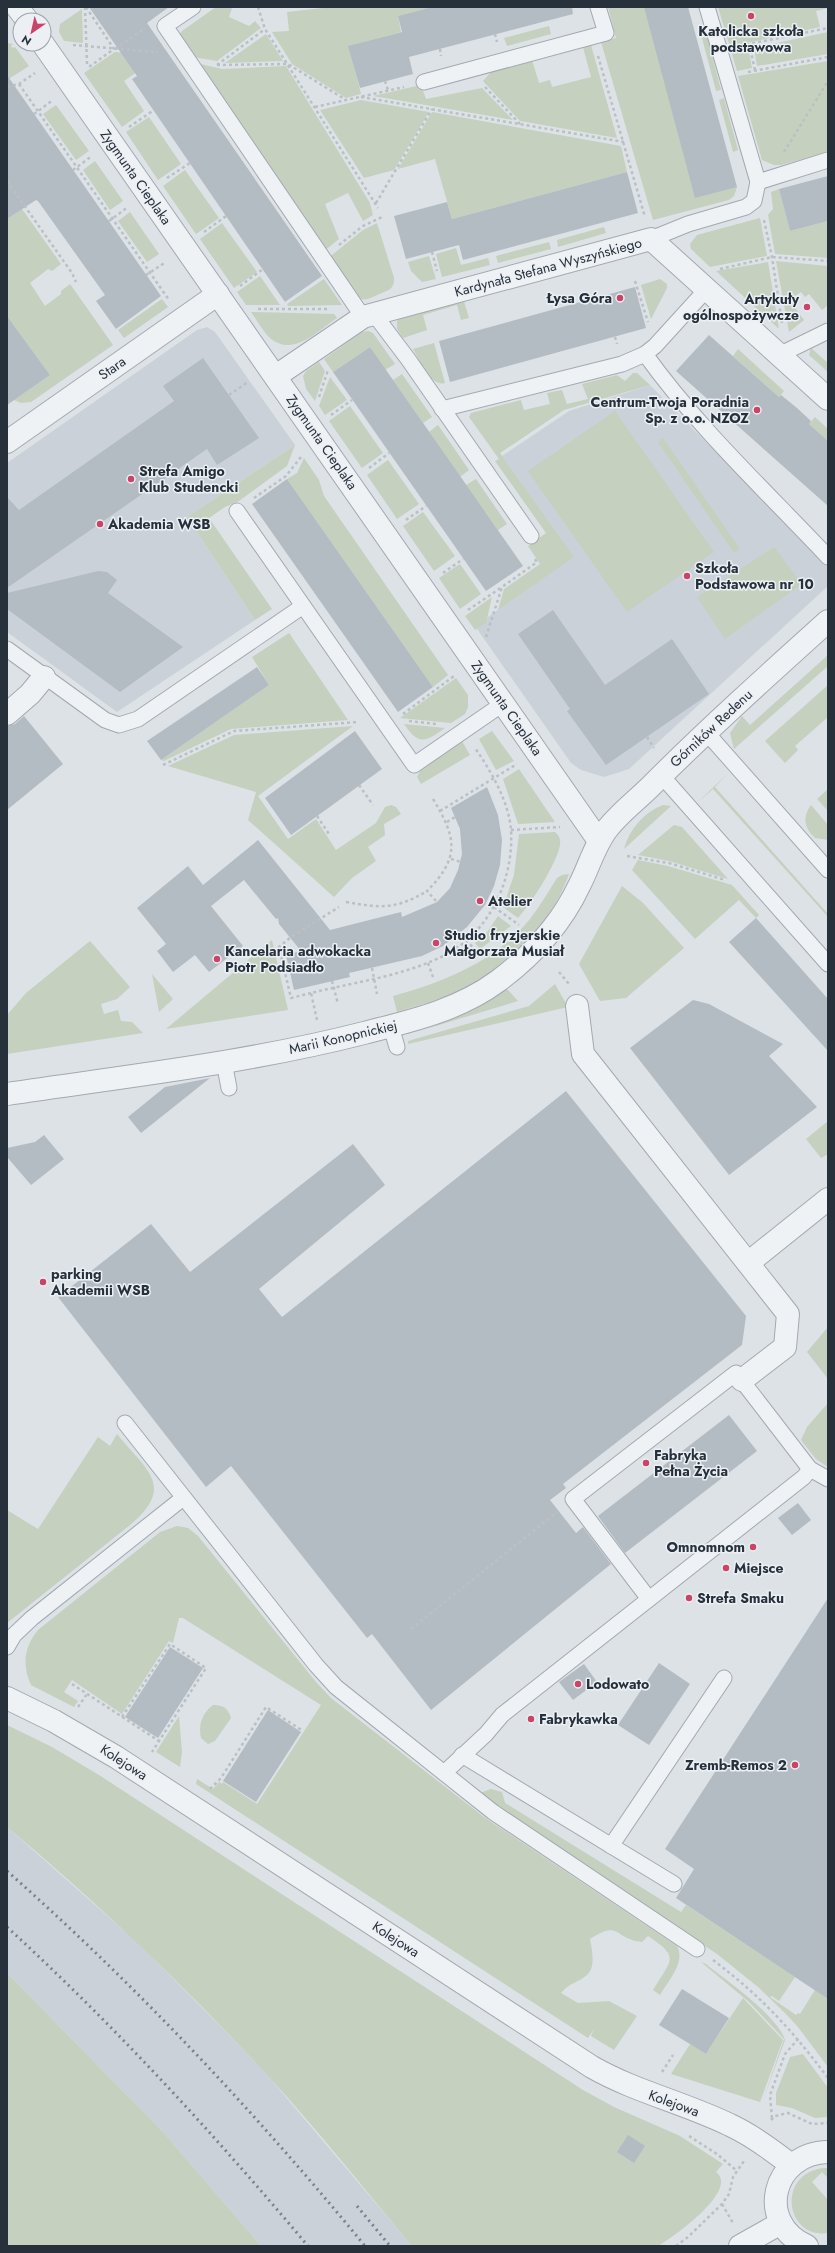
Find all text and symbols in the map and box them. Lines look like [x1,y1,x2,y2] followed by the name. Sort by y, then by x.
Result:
[746,11,756,21] marker: Katolicka szkoła podstawowa
[12,12,52,52] north arrow
[698,21,804,57] place label: Katolicka szkoła podstawowa
[18,31,35,49] text: N
[96,125,176,229] street label: Zygmunta Cieplaka
[452,232,644,302] street label: Kardynała Stefana Wyszyńskiego
[546,288,612,308] place label: Łysa Góra
[683,289,800,325] place label: Artykuły ogólnospożywcze
[615,293,625,303] marker: Łysa Góra
[802,302,812,312] marker: Artykuły ogólnospożywcze
[94,351,130,385] street label: Stara
[282,390,362,494] street label: Zygmunta Cieplaka
[591,392,749,428] place label: Centrum-Twoja Poradnia Sp. z o.o. NZOZ
[752,405,762,415] marker: Centrum-Twoja Poradnia Sp. z o.o. NZOZ
[139,461,238,497] place label: Strefa Amigo Klub Studencki
[126,474,136,484] marker: Strefa Amigo Klub Studencki
[107,514,211,534] place label: Akademia WSB
[95,519,105,529] marker: Akademia WSB
[695,558,814,594] place label: Szkoła Podstawowa nr 10
[682,571,692,581] marker: Szkoła Podstawowa nr 10
[467,656,547,760] street label: Zygmunta Cieplaka
[665,684,757,772] street label: Górników Redenu
[487,891,532,911] place label: Atelier
[475,896,485,906] marker: Atelier
[444,925,565,961] place label: Studio fryzjerskie Małgorzata Musiał
[431,938,441,948] marker: Studio fryzjerskie Małgorzata Musiał
[225,941,371,977] place label: Kancelaria adwokacka Piotr Podsiadło
[212,954,222,964] marker: Kancelaria adwokacka Piotr Podsiadło
[287,1015,399,1059] street label: Marii Konopnickiej
[50,1264,150,1300] place label: parking Akademii WSB
[38,1277,48,1287] marker: parking Akademii WSB
[654,1445,728,1481] place label: Fabryka Pełna Życia
[641,1458,651,1468] marker: Fabryka Pełna Życia
[666,1537,745,1557] place label: Omnomnom
[748,1542,758,1552] marker: Omnomnom
[734,1558,784,1578] place label: Miejsce
[721,1563,731,1573] marker: Miejsce
[697,1588,784,1608] place label: Strefa Smaku
[684,1593,694,1603] marker: Strefa Smaku
[586,1674,649,1694] place label: Lodowato
[573,1679,583,1689] marker: Lodowato
[539,1709,618,1729] place label: Fabrykawka
[526,1714,536,1724] marker: Fabrykawka
[96,1739,152,1785] street label: Kolejowa
[685,1755,787,1775] place label: Zremb-Remos 2
[790,1760,800,1770] marker: Zremb-Remos 2
[368,1916,424,1962] street label: Kolejowa
[646,2085,702,2121] street label: Kolejowa

